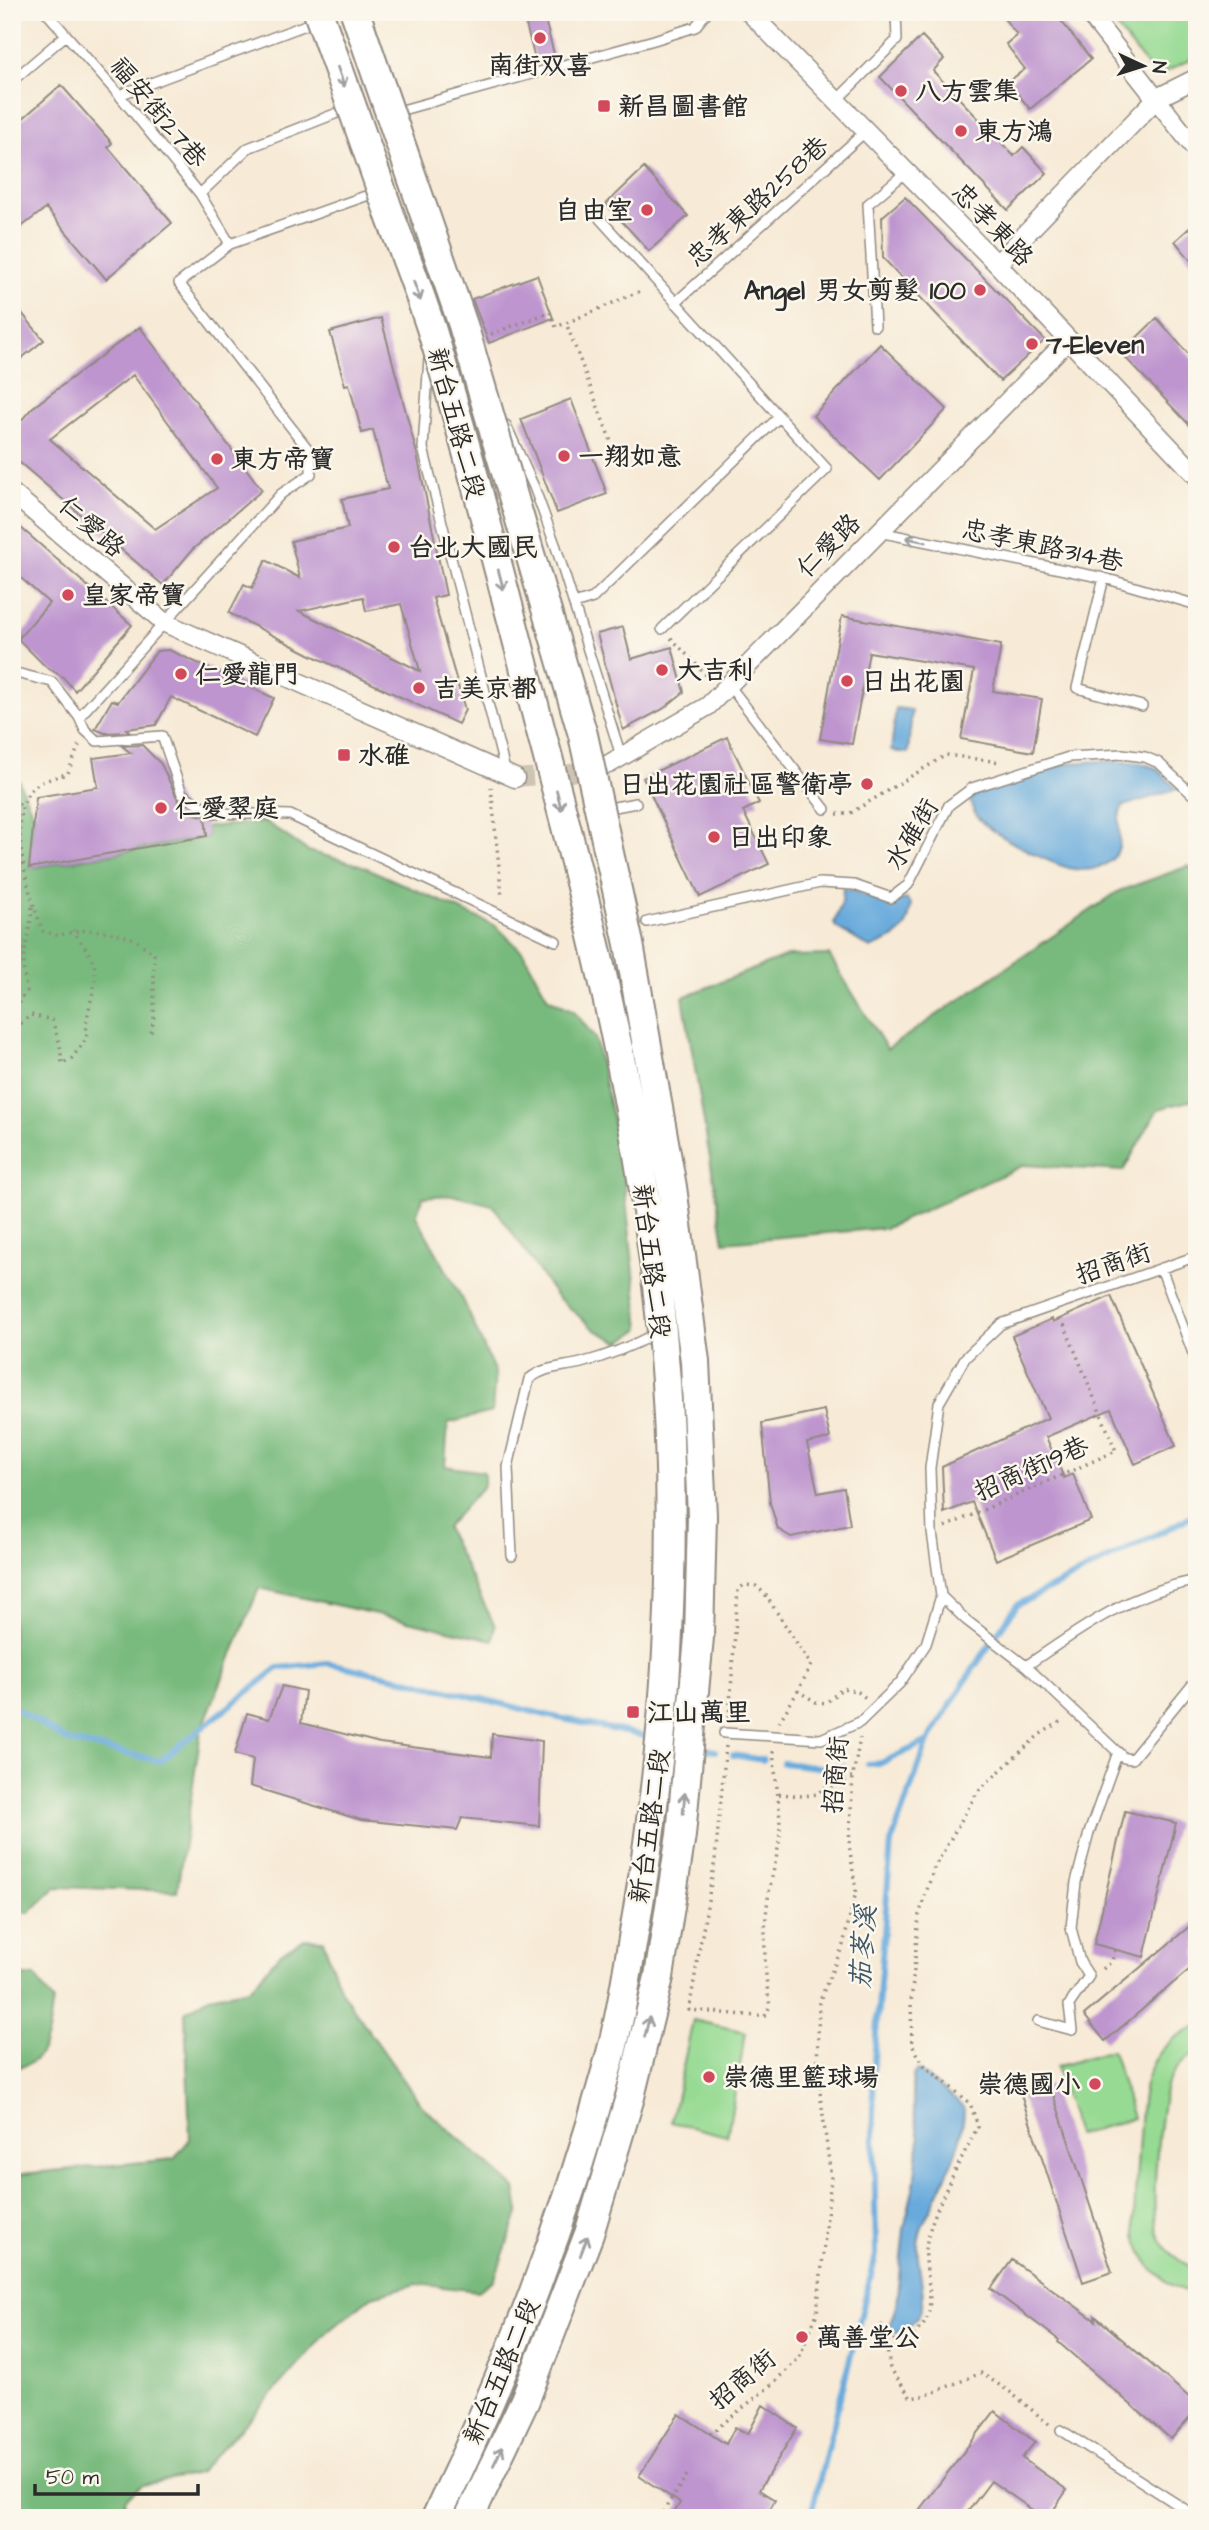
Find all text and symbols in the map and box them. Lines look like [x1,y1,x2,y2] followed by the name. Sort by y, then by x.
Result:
[532,30,548,46] marker: 南街双喜
[1108,32,1178,102] north arrow
[488,48,592,84] place label: 南街双喜
[101,49,215,176] street label: 福安街27巷
[1145,60,1172,74] text: N
[336,65,348,87] one-way arrow
[915,74,1019,110] place label: 八方雲集
[893,83,909,99] marker: 八方雲集
[618,89,748,125] place label: 新昌圖書館
[596,98,612,114] marker: 新昌圖書館
[975,114,1053,150] place label: 東方鴻
[953,123,969,139] marker: 東方鴻
[679,128,837,275] street label: 忠孝東路258巷
[943,175,1041,275] street label: 忠孝東路
[555,193,633,229] place label: 自由室
[639,202,655,218] marker: 自由室
[744,273,967,312] place label: Angel 男女剪髮 100
[412,279,425,301] one-way arrow
[972,282,988,298] marker: Angel 男女剪髮 100
[1045,327,1144,363] place label: 7-Eleven
[1024,336,1040,352] marker: 7-Eleven
[418,343,494,503] street label: 新台五路二段
[578,439,682,475] place label: 一翔如意
[231,442,335,478] place label: 東方帝寶
[556,448,572,464] marker: 一翔如意
[209,451,225,467] marker: 東方帝寶
[50,488,133,566] street label: 仁愛路
[788,505,869,586] street label: 仁愛路
[959,511,1127,581] street label: 忠孝東路314巷
[408,530,538,566] place label: 台北大國民
[905,532,928,546] one-way arrow
[386,539,402,555] marker: 台北大國民
[495,569,508,591] one-way arrow
[82,578,186,614] place label: 皇家帝寶
[60,587,76,603] marker: 皇家帝寶
[676,653,754,689] place label: 大吉利
[195,657,299,693] place label: 仁愛龍門
[654,662,670,678] marker: 大吉利
[861,664,965,700] place label: 日出花園
[173,666,189,682] marker: 仁愛龍門
[433,671,537,707] place label: 吉美京都
[839,673,855,689] marker: 日出花園
[411,680,427,696] marker: 吉美京都
[358,738,410,774] place label: 水碓
[336,747,352,763] marker: 水碓
[619,767,853,803] place label: 日出花園社區警衛亭
[859,776,875,792] marker: 日出花園社區警衛亭
[553,788,566,811] one-way arrow
[175,791,279,827] place label: 仁愛翠庭
[876,792,947,877] street label: 水碓街
[153,800,169,816] marker: 仁愛翠庭
[728,820,832,856] place label: 日出印象
[706,829,722,845] marker: 日出印象
[624,1182,678,1341] street label: 新台五路二段
[1071,1234,1156,1294] street label: 招商街
[968,1428,1095,1510] street label: 招商街19巷
[647,1695,751,1731] place label: 江山萬里
[625,1704,641,1720] marker: 江山萬里
[815,1735,857,1816] street label: 招商街
[621,1746,679,1906] street label: 新台五路二段
[678,1792,691,1815] one-way arrow
[841,1902,886,1990] water label: 茄苳溪
[641,2016,654,2039] one-way arrow
[723,2060,879,2096] place label: 崇德里籃球場
[977,2067,1081,2103] place label: 崇德國小
[701,2069,717,2085] marker: 崇德里籃球場
[1087,2076,1103,2092] marker: 崇德國小
[579,2235,591,2257] one-way arrow
[455,2293,549,2450] street label: 新台五路二段
[816,2320,920,2356] place label: 萬善堂公
[794,2329,810,2345] marker: 萬善堂公
[701,2341,784,2419] street label: 招商街
[492,2446,505,2467] one-way arrow
[35,2453,198,2497] scale bar
[46,2463,100,2492] text: 50 m

